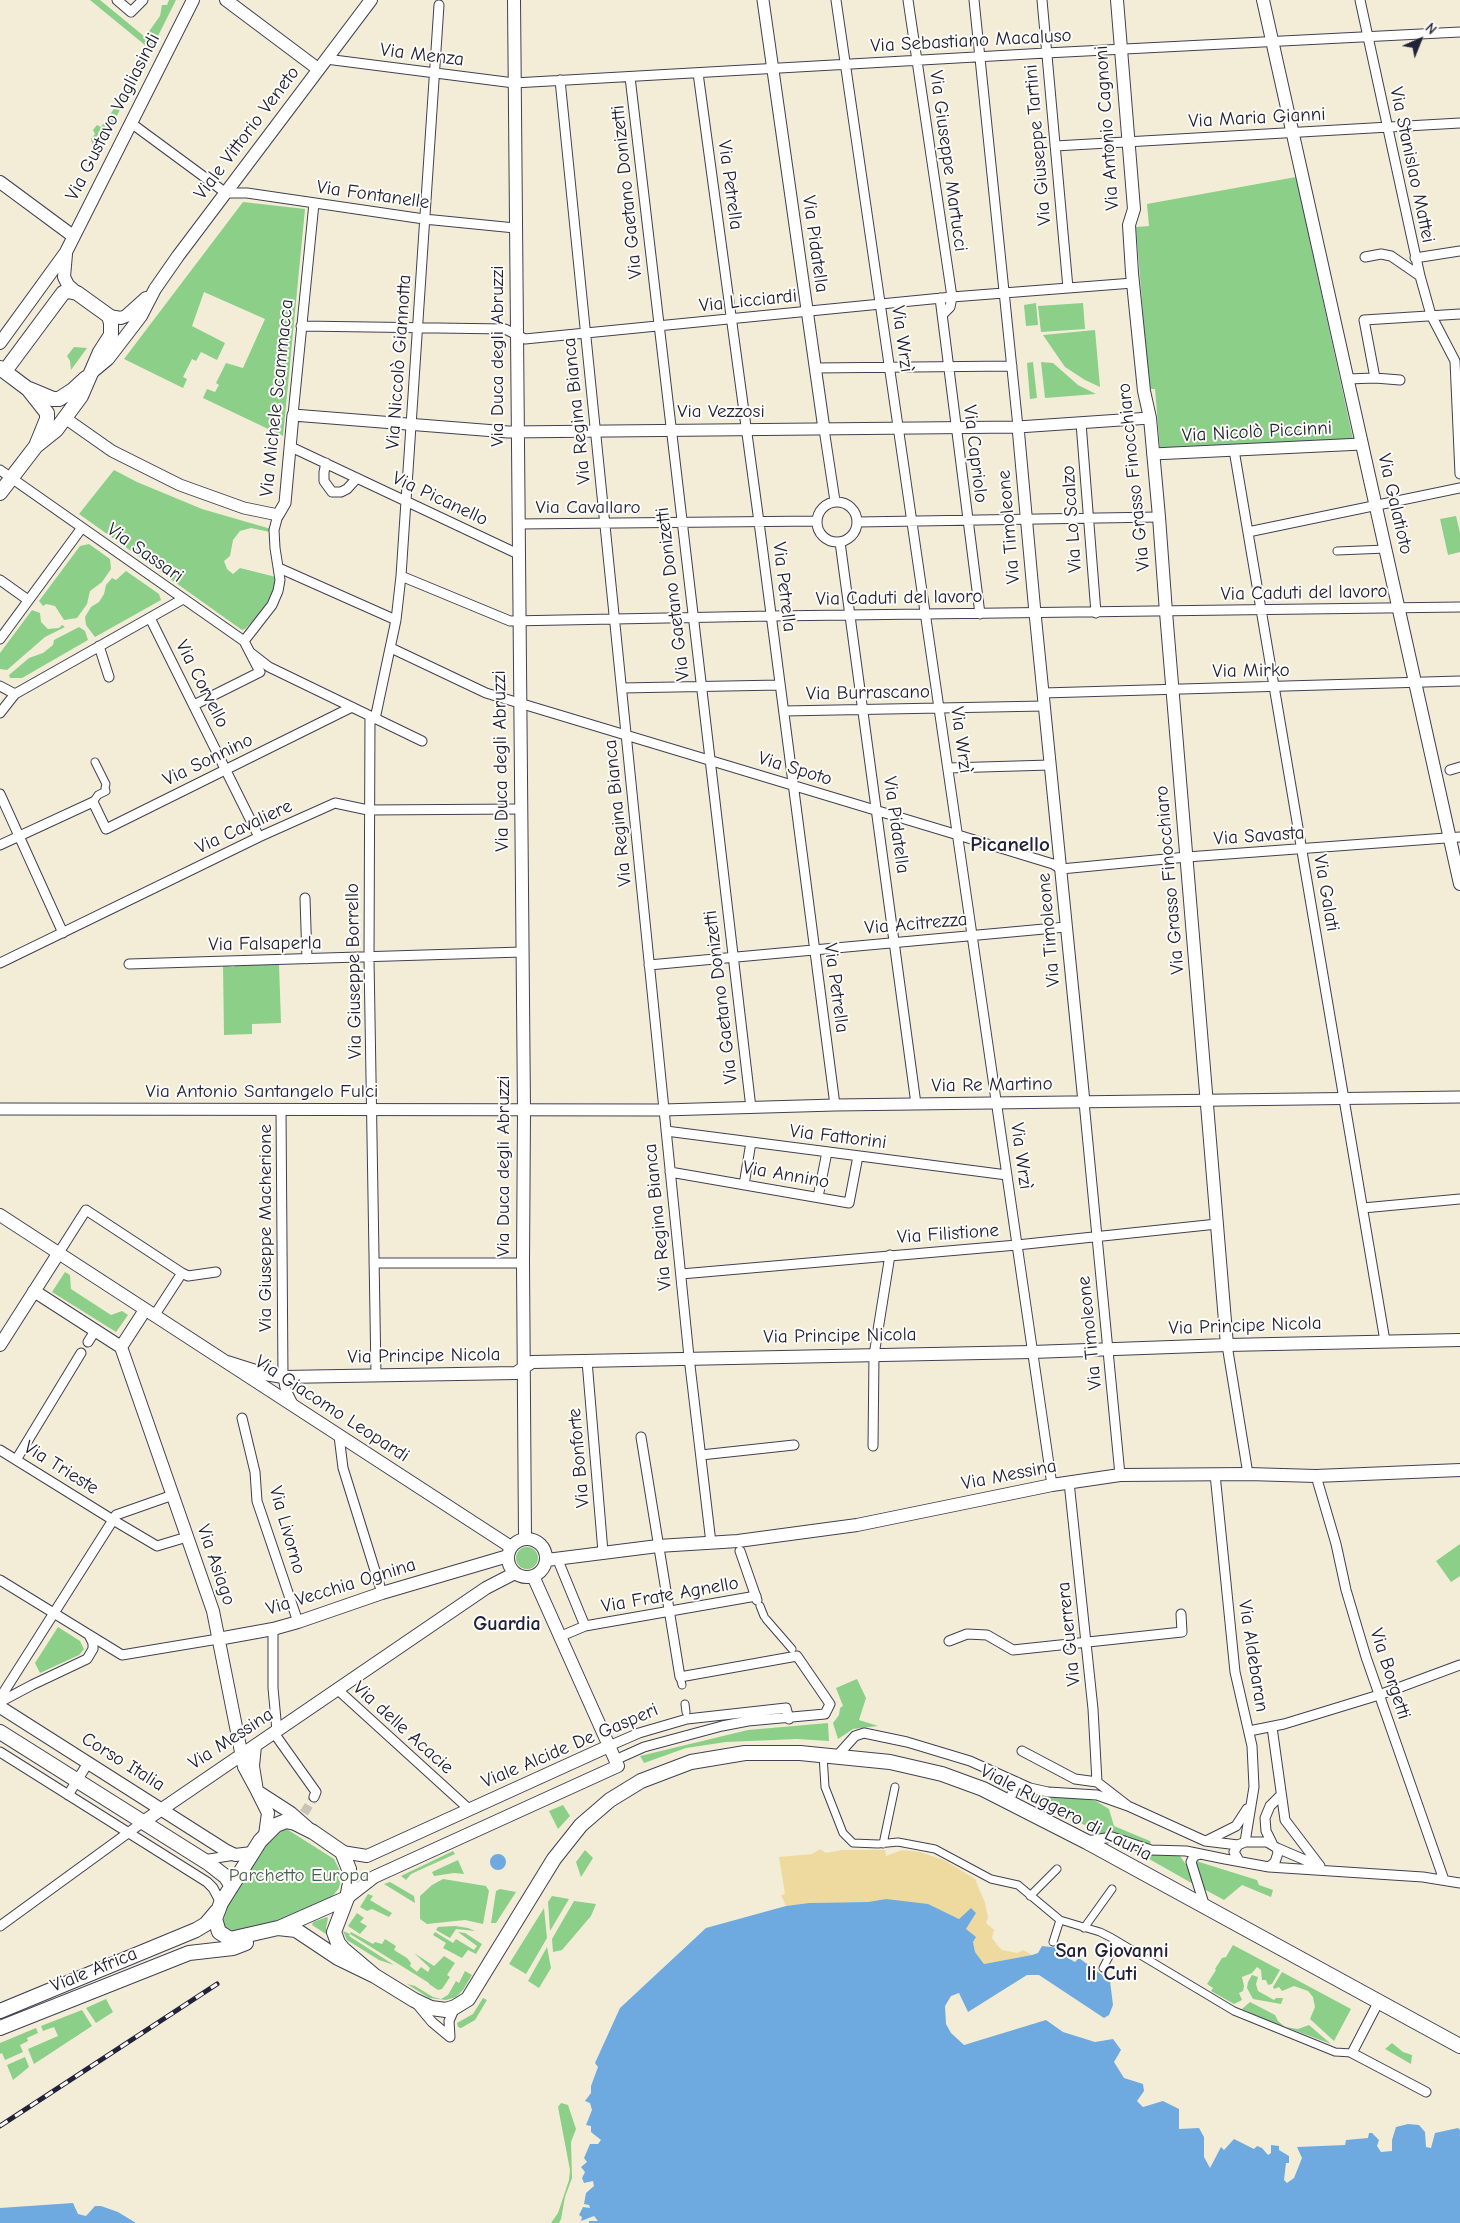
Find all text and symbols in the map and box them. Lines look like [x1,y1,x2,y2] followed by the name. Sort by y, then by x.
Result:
[1395,15,1445,65] north arrow
[1422,20,1440,38] text: N
[870,24,1072,58] street label: Via Sebastiano Macaluso
[61,29,165,205] street label: Via Gustavo Vagliasindi
[379,39,465,71] street label: Via Menza
[1090,45,1124,211] street label: Via Antonio Cagnoni
[189,62,305,204] street label: Viale Vittorio Veneto
[1020,63,1056,227] street label: Via Giuseppe Tartini
[924,69,972,253] street label: Via Giuseppe Martucci
[1384,85,1440,245] street label: Via Stanislao Mattei
[1188,103,1326,133] street label: Via Maria Gianni
[607,104,647,280] street label: Via Gaetano Donizetti
[712,139,748,231] street label: Via Petrella
[315,176,431,214] street label: Via Fontanelle
[797,194,833,294] street label: Via Pidatella
[487,265,509,447] street label: Via Duca degli Abruzzi
[382,274,416,450] street label: Via Niccolò Giannotta
[698,285,798,317] street label: Via Licciardi
[255,298,299,498] street label: Via Michele Scammacca
[886,304,918,374] street label: Via Wrzì
[558,336,596,486] street label: Via Regina Bianca
[1113,382,1155,572] street label: Via Grasso Finocchiaro
[677,401,765,423] street label: Via Vezzosi
[958,404,992,504] street label: Via Capriolo
[1181,417,1333,447] street label: Via Nicolò Piccinni
[1372,451,1418,557] street label: Via Galatioto
[1057,464,1087,574] street label: Via Lo Scalzo
[389,467,491,531] street label: Via Picanello
[993,469,1025,585] street label: Via Timoleone
[536,497,640,519] street label: Via Cavallaro
[651,506,695,682] street label: Via Gaetano Donizetti
[102,518,188,588] street label: Via Sassari
[767,541,801,633] street label: Via Petrella
[1220,580,1388,606] street label: Via Caduti del lavoro
[815,585,983,611] street label: Via Caduti del lavoro
[170,636,234,732] street label: Via Corvello
[1212,659,1290,683] street label: Via Mirko
[488,670,514,852] street label: Via Duca degli Abruzzi
[806,681,930,705] street label: Via Burrascano
[945,705,977,775] street label: Via Wrzì
[159,728,257,792] street label: Via Sonnino
[599,738,637,888] street label: Via Regina Bianca
[755,747,835,791] street label: Via Spoto
[878,775,914,875] street label: Via Pidatella
[1150,785,1190,975] street label: Via Grasso Finocchiaro
[192,795,296,859] street label: Via Cavaliere
[1213,821,1305,851] street label: Via Savasta
[970,832,1050,858] district label: Picanello
[1308,853,1344,933] street label: Via Galati
[1033,872,1065,988] street label: Via Timoleone
[341,883,367,1059] street label: Via Giuseppe Borrello
[864,908,968,940] street label: Via Acitrezza
[699,909,743,1085] street label: Via Gaetano Donizetti
[208,932,322,956] street label: Via Falsaperla
[818,942,854,1034] street label: Via Petrella
[931,1073,1053,1097] street label: Via Re Martino
[493,1075,515,1257] street label: Via Duca degli Abruzzi
[146,1081,378,1103] street label: Via Antonio Santangelo Fulci
[788,1120,888,1154] street label: Via Fattorini
[1005,1121,1037,1191] street label: Via Wrzì
[255,1124,277,1332] street label: Via Giuseppe Macherione
[639,1142,677,1292] street label: Via Regina Bianca
[741,1156,831,1194] street label: Via Annino
[896,1219,1000,1249] street label: Via Filistione
[1073,1275,1107,1391] street label: Via Timoleone
[1168,1312,1322,1340] street label: Via Principe Nicola
[763,1323,917,1349] street label: Via Principe Nicola
[347,1343,501,1369] street label: Via Principe Nicola
[250,1351,414,1467] street label: Via Giacomo Leopardi
[563,1407,595,1509] street label: Via Bonforte
[19,1436,103,1500] street label: Via Trieste
[959,1455,1059,1495] street label: Via Messina
[264,1484,310,1576] street label: Via Livorno
[192,1522,240,1608] street label: Via Asiago
[263,1553,419,1621] street label: Via Vecchia Ognina
[600,1572,740,1618] street label: Via Frate Agnello
[1052,1581,1086,1687] street label: Via Guerrera
[1233,1598,1273,1714] street label: Via Aldebaran
[473,1612,541,1636] district label: Guardia
[1365,1626,1415,1722] street label: Via Borgetti
[348,1677,458,1779] street label: Via delle Acacie
[478,1698,662,1794] street label: Viale Alcide De Gasperi
[184,1703,278,1775] street label: Via Messina
[77,1727,169,1797] street label: Corso Italia
[976,1760,1156,1866] street label: Viale Ruggero di Lauria
[229,1865,369,1887] park label: Parchetto Europa
[1055,1939,1169,1986] district label: San Giovanni li Cuti
[47,1942,141,1998] street label: Viale Africa

